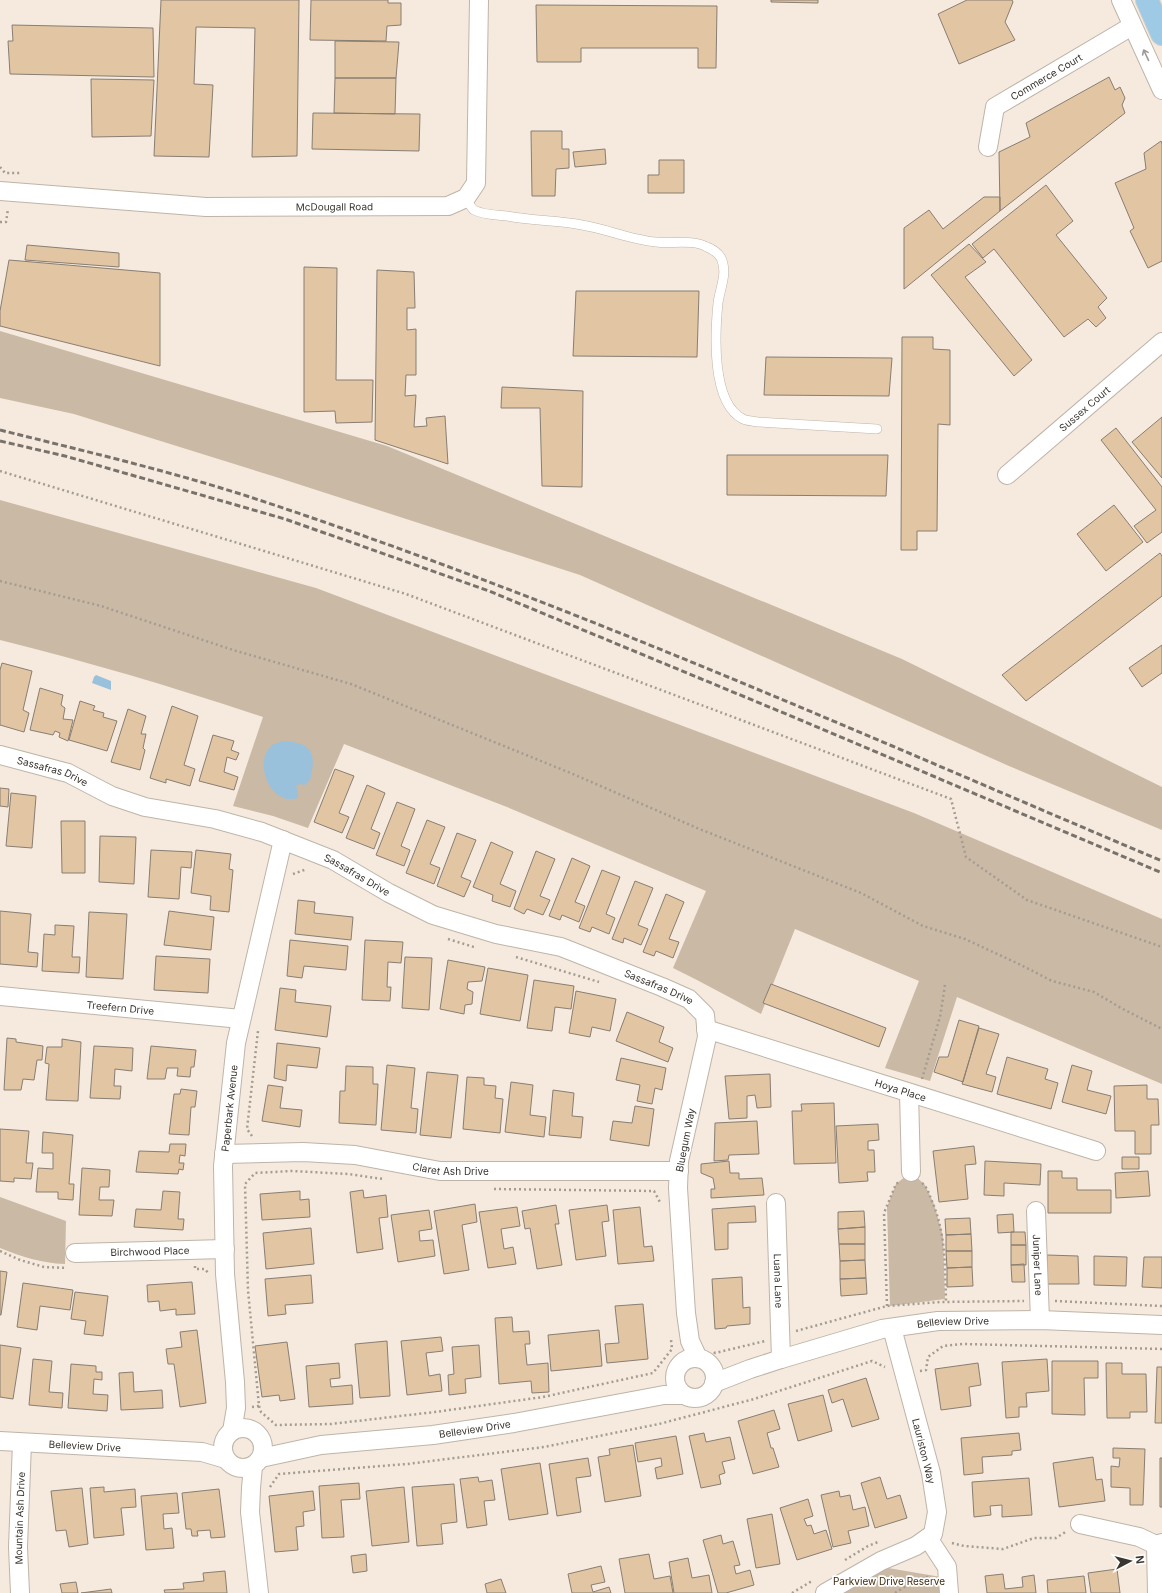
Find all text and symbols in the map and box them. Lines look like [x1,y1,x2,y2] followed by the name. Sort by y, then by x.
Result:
[1142,49,1149,61] one-way arrow
[1008,51,1085,103] street label: Commerce Court
[296,200,373,213] street label: McDougall Road
[1057,383,1113,434] street label: Sussex Court
[16,754,90,788] street label: Sassafras Drive
[322,851,392,898] street label: Sassafras Drive
[623,967,697,1007] street label: Sassafras Drive
[86,998,155,1017] street label: Treefern Drive
[219,1064,240,1152] street label: Paperbark Avenue
[873,1076,928,1104] street label: Hoya Place
[673,1107,697,1173] street label: Bluegum Way
[411,1160,489,1177] street label: Claret Ash Drive
[1031,1234,1045,1296] street label: Juniper Lane
[110,1244,190,1258] street label: Birchwood Place
[772,1253,785,1309] street label: Luana Lane
[916,1314,989,1330] street label: Belleview Drive
[910,1417,938,1485] street label: Lauriston Way
[438,1418,512,1440] street label: Belleview Drive
[48,1438,122,1454] street label: Belleview Drive
[12,1471,27,1565] street label: Mountain Ash Drive
[1110,1541,1150,1581] north arrow
[1132,1555,1147,1565] text: N
[833,1575,945,1587] park label: Parkview Drive Reserve

